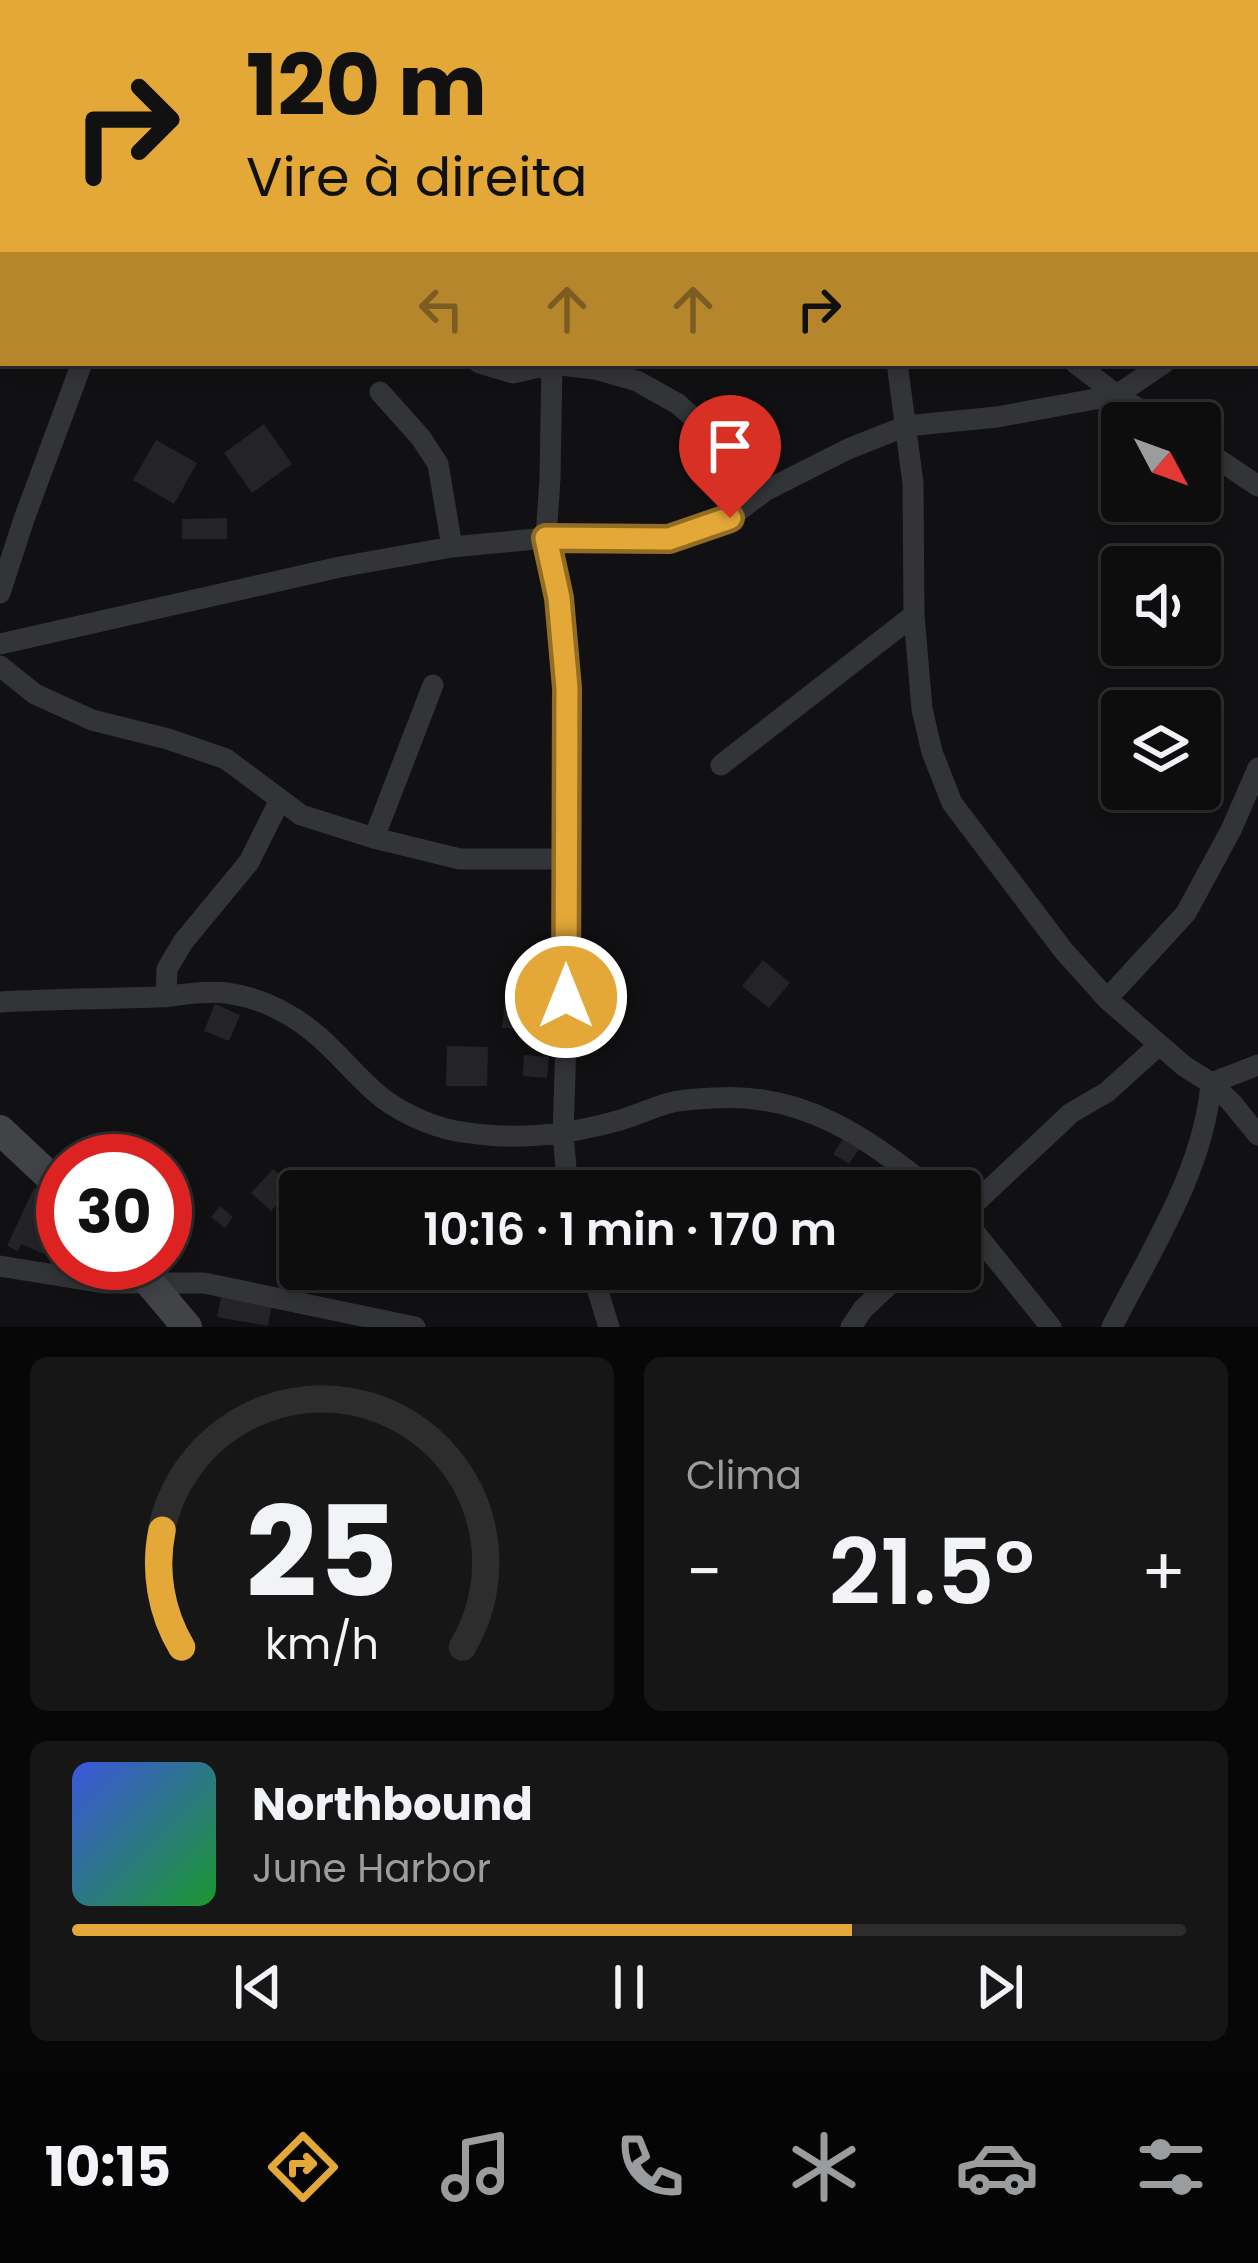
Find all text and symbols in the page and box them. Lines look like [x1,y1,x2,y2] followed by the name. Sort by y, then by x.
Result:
[246,27,487,144] text: 120 m
[48,48,204,204] icon: right
[246,139,588,215] text: Vire à direita
[408,276,474,342] icon: left
[534,276,600,342] icon: ahead
[660,276,726,342] icon: ahead
[786,276,852,342] icon: right
[679,395,781,518] pin
[1101,402,1221,522] north arrow
[1101,402,1221,810] map controls
[697,413,763,479] icon: arrive
[1101,546,1221,666] button: sound
[1101,690,1221,810] button: layers
[503,934,629,1060] position arrow
[36,1134,192,1290] speed limit sign: 30
[423,1198,837,1261] text: 10:16 · 1 min · 170 m
[686,1448,802,1503] text: Clima
[246,1465,398,1640] text: 25
[829,1509,1034,1636] text: 21.5°
[686,1526,722,1618] text: −
[1141,1526,1186,1618] text: +
[265,1614,379,1674] text: km/h
[252,1773,533,1836] text: Northbound
[252,1841,491,1896] text: June Harbor
[225,1954,291,2020] icon: previous
[596,1954,662,2020] icon: pause
[967,1954,1033,2020] icon: next
[261,2125,345,2209] icon: directions
[434,2125,518,2209] icon: music
[608,2125,692,2209] icon: phone
[782,2125,866,2209] icon: climate
[955,2125,1039,2209] icon: car
[1129,2125,1213,2209] icon: filters
[45,2129,171,2205] text: 10:15

